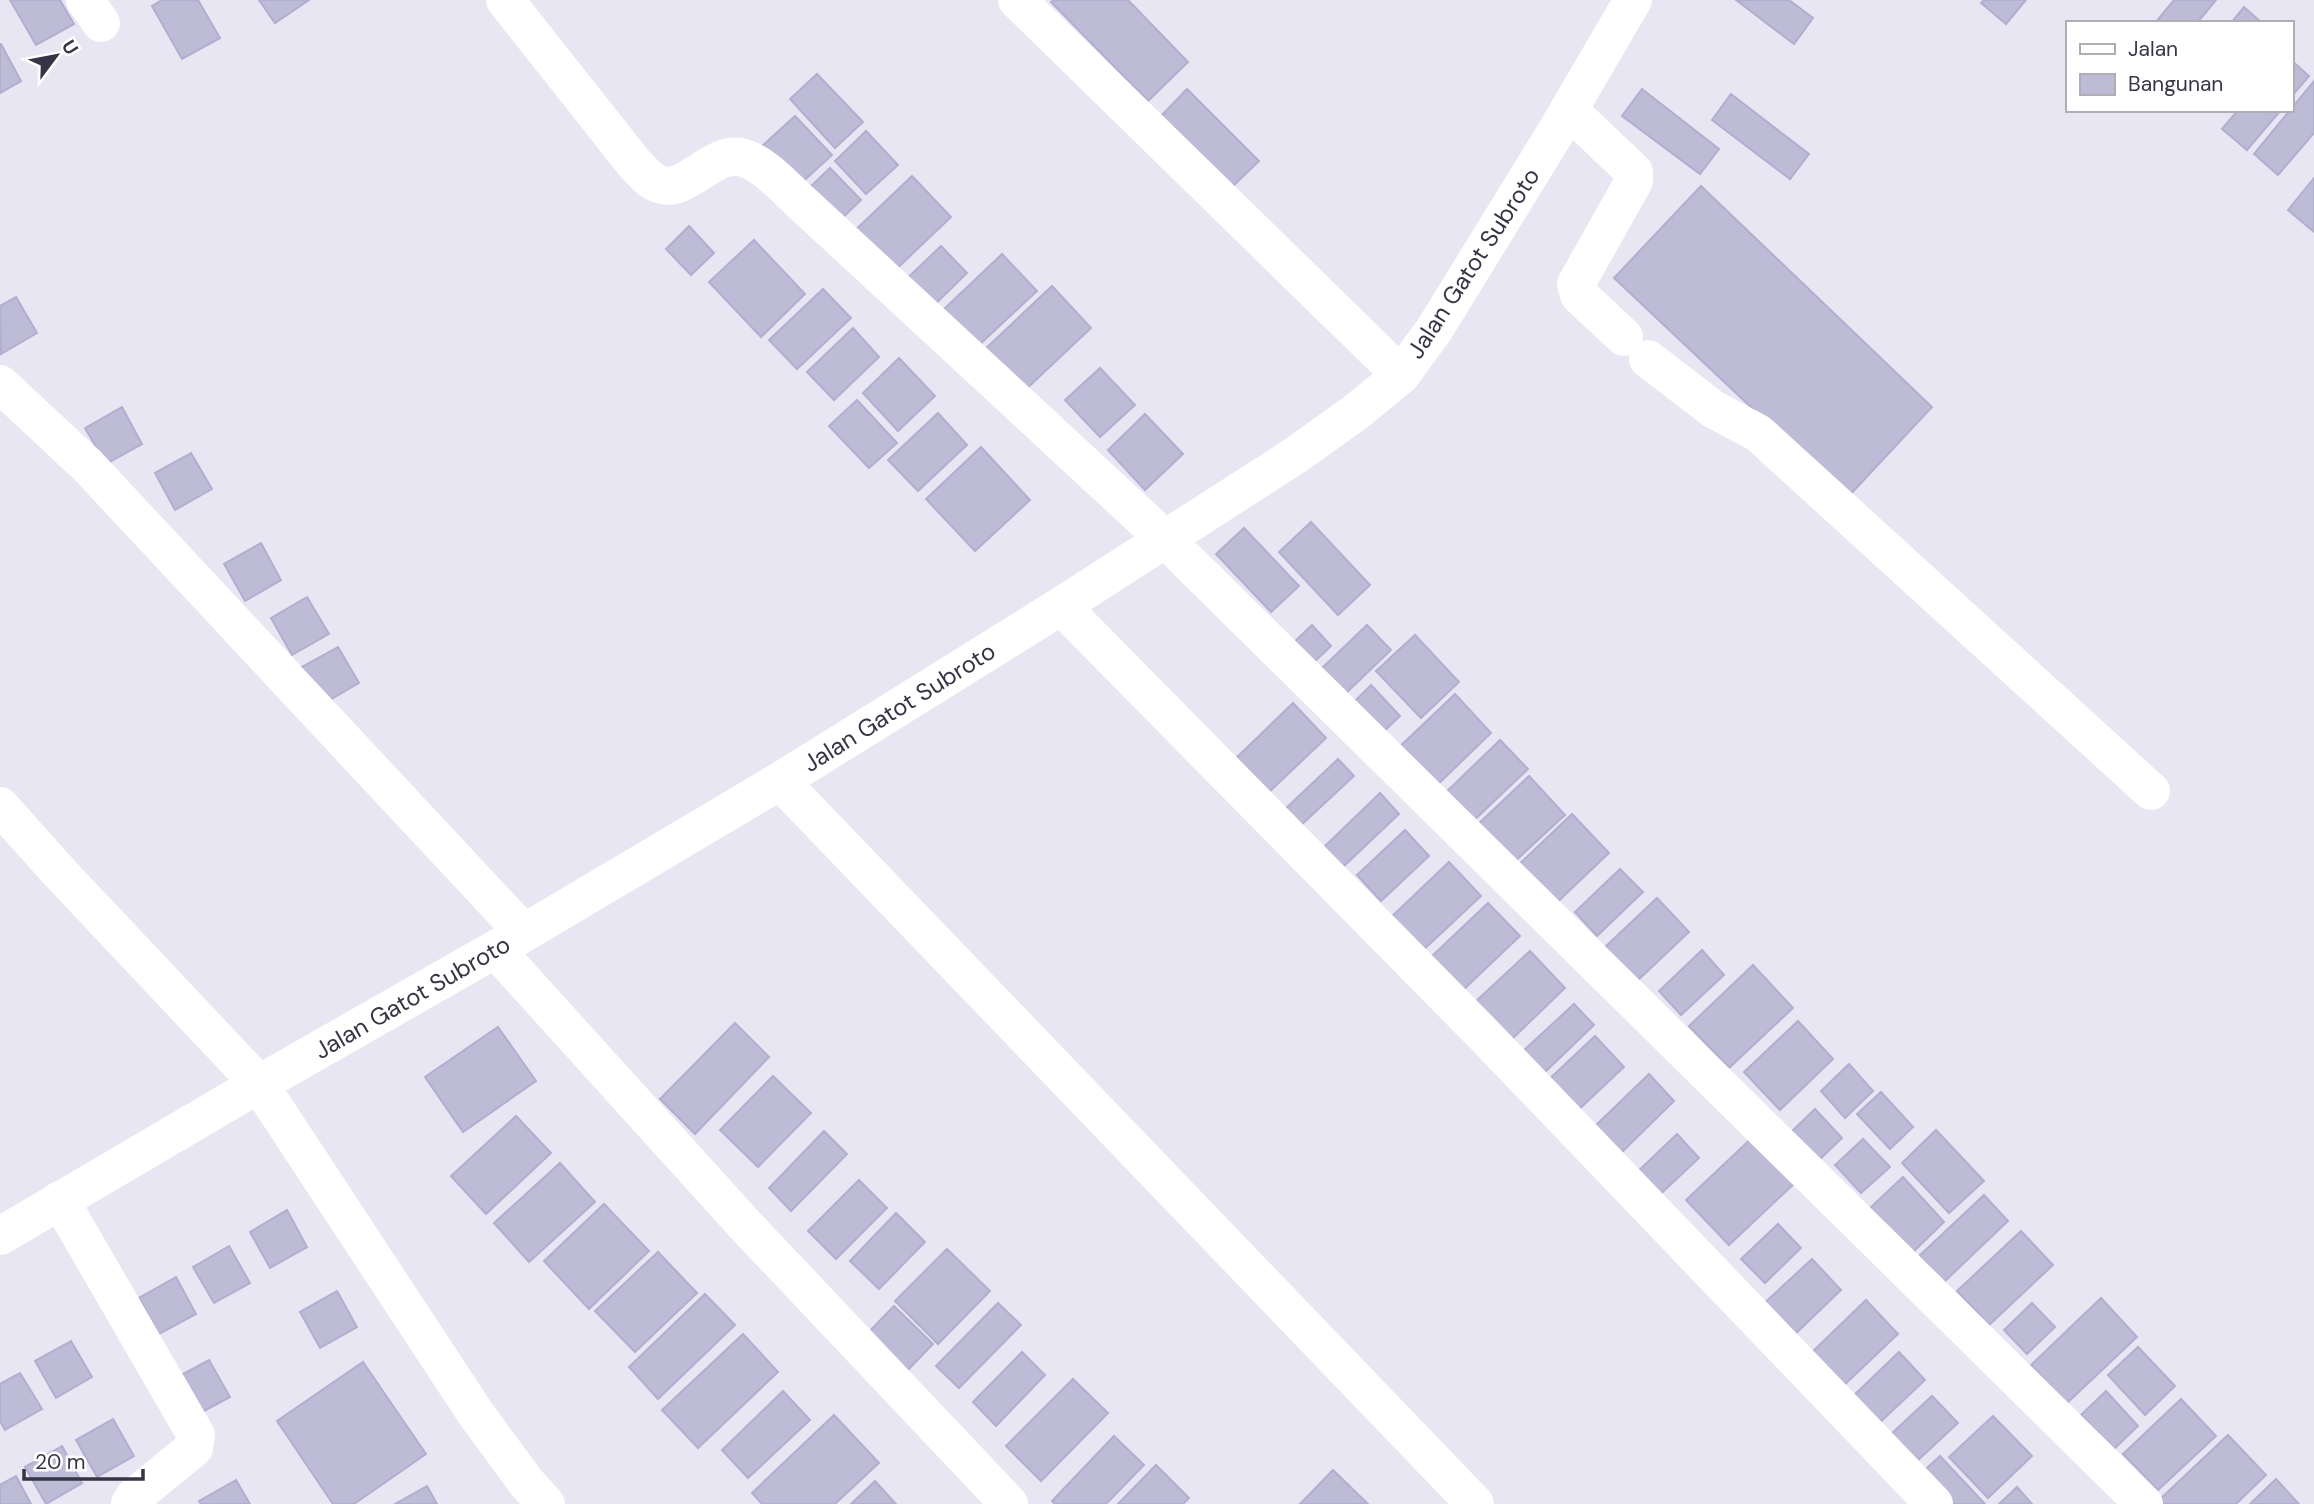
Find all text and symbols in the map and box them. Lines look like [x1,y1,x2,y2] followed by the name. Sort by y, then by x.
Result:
[21,21,91,91] north arrow
[2066,21,2293,112] legend
[56,35,84,59] text: U
[2128,35,2178,63] text: Jalan
[2128,70,2223,98] text: Bangunan
[1400,162,1546,364] street label: Jalan Gatot Subroto
[797,635,1001,779] street label: Jalan Gatot Subroto
[308,928,516,1066] street label: Jalan Gatot Subroto
[24,1438,144,1482] scale bar
[35,1448,86,1476] text: 20 m

